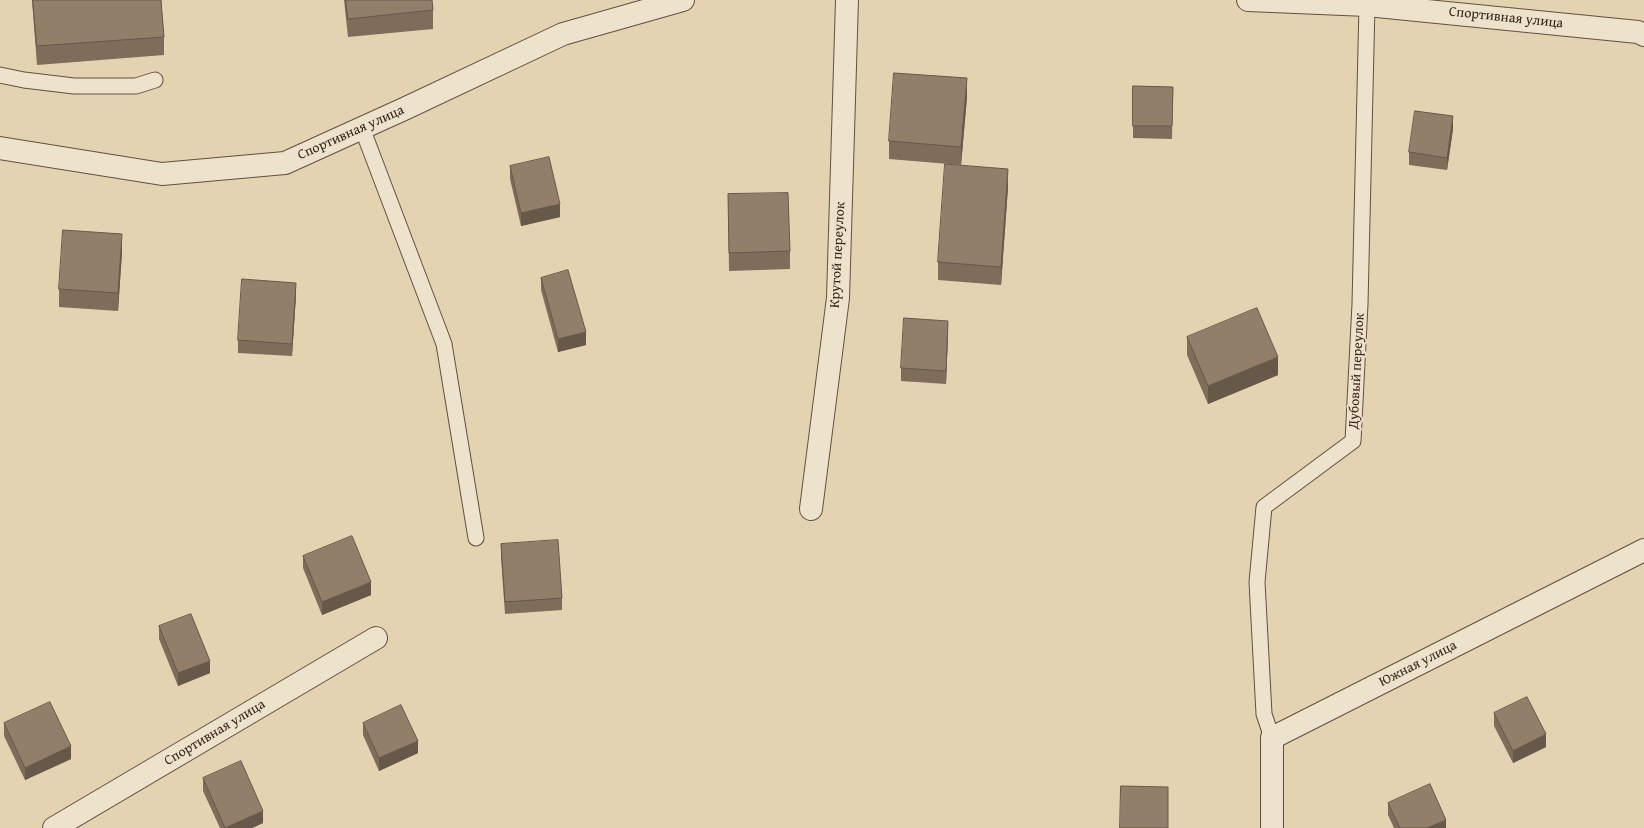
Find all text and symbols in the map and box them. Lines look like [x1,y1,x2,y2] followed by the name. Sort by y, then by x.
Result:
[1448,4,1564,32] street label: Спортивная улица
[295,102,407,164] street label: Спортивная улица
[827,201,849,309] street label: Крутой переулок
[1346,312,1368,430] street label: Дубовый переулок
[1376,637,1460,691] street label: Южная улица
[161,696,269,770] street label: Спортивная улица

